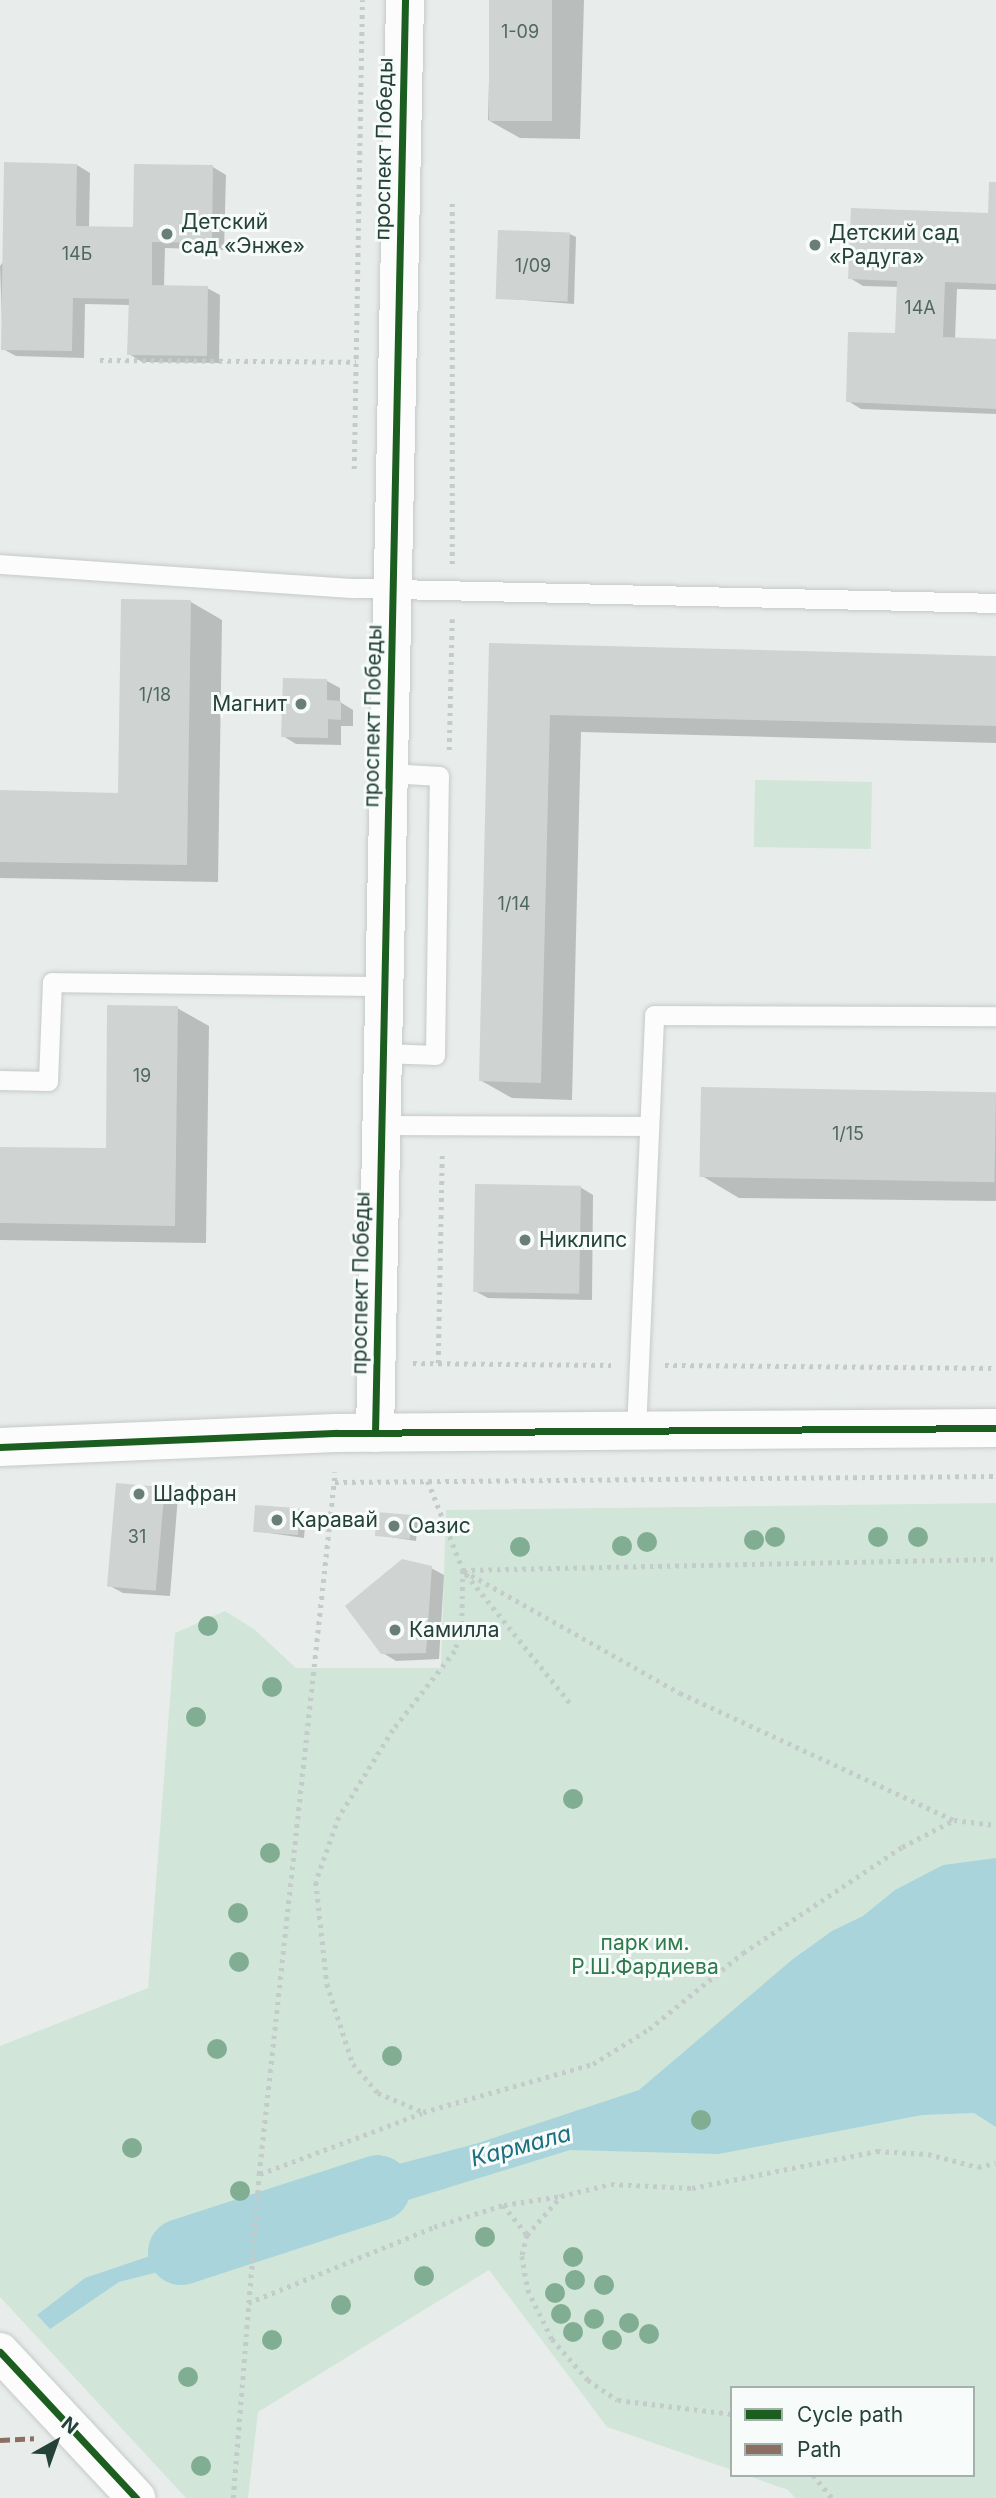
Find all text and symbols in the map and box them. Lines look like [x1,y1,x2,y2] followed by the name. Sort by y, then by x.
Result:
[501,21,539,43] house number: 1-09
[370,57,398,241] street label: проспект Победы
[181,209,305,259] place label: Детский сад «Энже»
[829,220,959,270] place label: Детский сад «Радуга»
[159,226,175,242] marker: Детский сад «Энже»
[807,237,823,253] marker: Детский сад «Радуга»
[62,243,92,265] house number: 14Б
[515,255,551,277] house number: 1/09
[904,297,936,319] house number: 14А
[359,624,387,808] street label: проспект Победы
[139,684,171,706] house number: 1/18
[212,691,287,717] place label: Магнит
[293,696,309,712] marker: Магнит
[498,893,530,915] house number: 1/14
[133,1065,151,1087] house number: 19
[832,1123,864,1145] house number: 1/15
[347,1191,375,1375] street label: проспект Победы
[539,1227,627,1253] place label: Никлипс
[517,1232,533,1248] marker: Никлипс
[153,1481,237,1507] place label: Шафран
[131,1486,147,1502] marker: Шафран
[291,1507,378,1533] place label: Каравай
[269,1512,285,1528] marker: Каравай
[408,1513,471,1539] place label: Оазис
[386,1518,402,1534] marker: Оазис
[128,1526,146,1548] house number: 31
[409,1617,499,1643] place label: Камилла
[387,1622,403,1638] marker: Камилла
[571,1930,719,1980] park label: парк им. Р.Ш.Фардиева
[468,2119,574,2173] water label: Кармала
[730,2386,975,2477] legend
[797,2402,903,2427] text: Cycle path
[21,2407,91,2477] north arrow
[57,2412,83,2439] text: N
[797,2437,842,2462] text: Path

